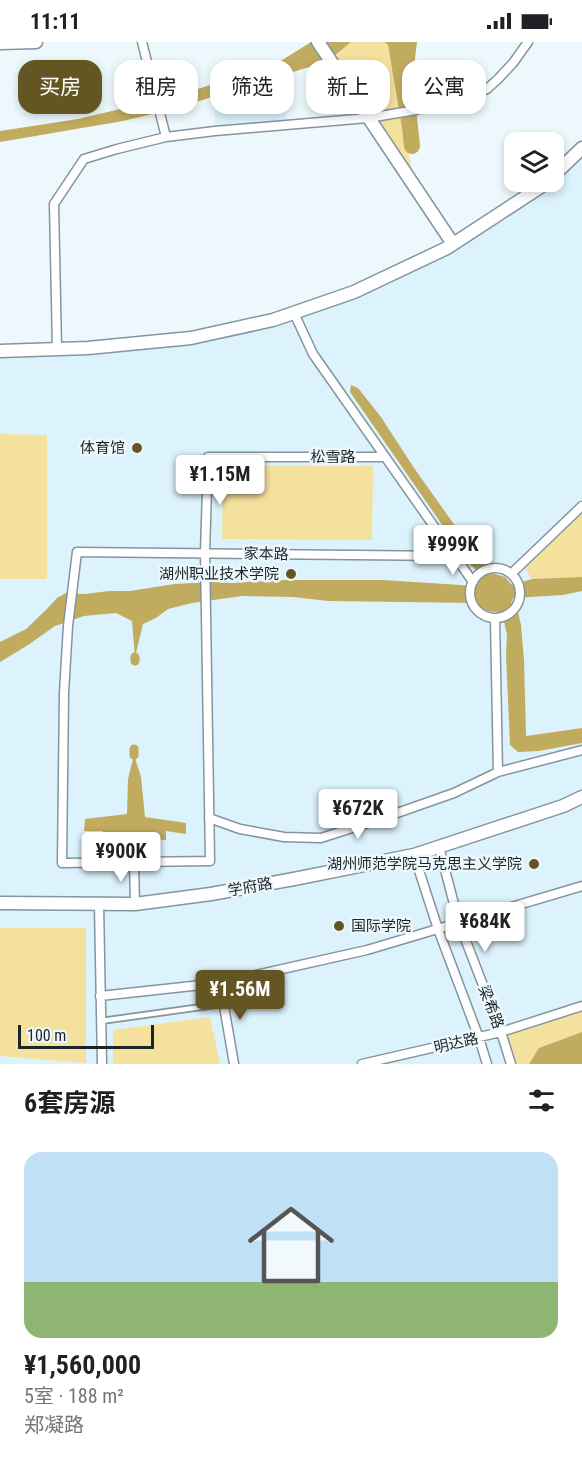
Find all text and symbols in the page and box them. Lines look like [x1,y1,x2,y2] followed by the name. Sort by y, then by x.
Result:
[30,9,81,34] text: 11:11
[18,60,102,114] chip: 买房
[114,60,198,114] chip: 租房
[210,60,294,114] chip: 筛选
[306,60,390,114] chip: 新上
[402,60,486,114] chip: 公寓
[504,132,564,192] map controls
[504,132,564,192] button: layers
[80,439,125,457] place label: 体育馆
[130,441,144,455] marker: 体育馆
[310,448,356,466] street label: 松雪路
[171,455,269,506] pin: ¥1.15M
[190,462,250,486] text: ¥1.15M
[411,525,495,576] pin: ¥999K
[428,532,478,556] text: ¥999K
[243,545,289,563] street label: 家本路
[159,565,279,583] place label: 湖州职业技术学院
[284,567,298,581] marker: 湖州职业技术学院
[316,789,400,840] pin: ¥672K
[333,796,383,820] text: ¥672K
[79,832,163,883] pin: ¥900K
[96,839,146,863] text: ¥900K
[327,855,522,873] place label: 湖州师范学院马克思主义学院
[527,857,541,871] marker: 湖州师范学院马克思主义学院
[226,874,274,900] street label: 学府路
[443,902,527,953] pin: ¥684K
[460,909,510,933] text: ¥684K
[351,917,411,935] place label: 国际学院
[332,919,346,933] marker: 国际学院
[191,970,289,1021] pin: ¥1.56M
[210,977,270,1001] text: ¥1.56M
[475,983,507,1031] street label: 梁希路
[18,1022,154,1050] scale bar
[27,1026,66,1045] text: 100 m
[432,1029,480,1057] street label: 明达路
[525,1084,558,1117] icon: filters
[24,1088,115,1118] text: 6套房源
[237,1191,345,1299] icon: home
[24,1350,141,1380] text: ¥1,560,000
[24,1384,124,1408] text: 5室 · 188 m²
[24,1413,84,1437] text: 郑凝路

